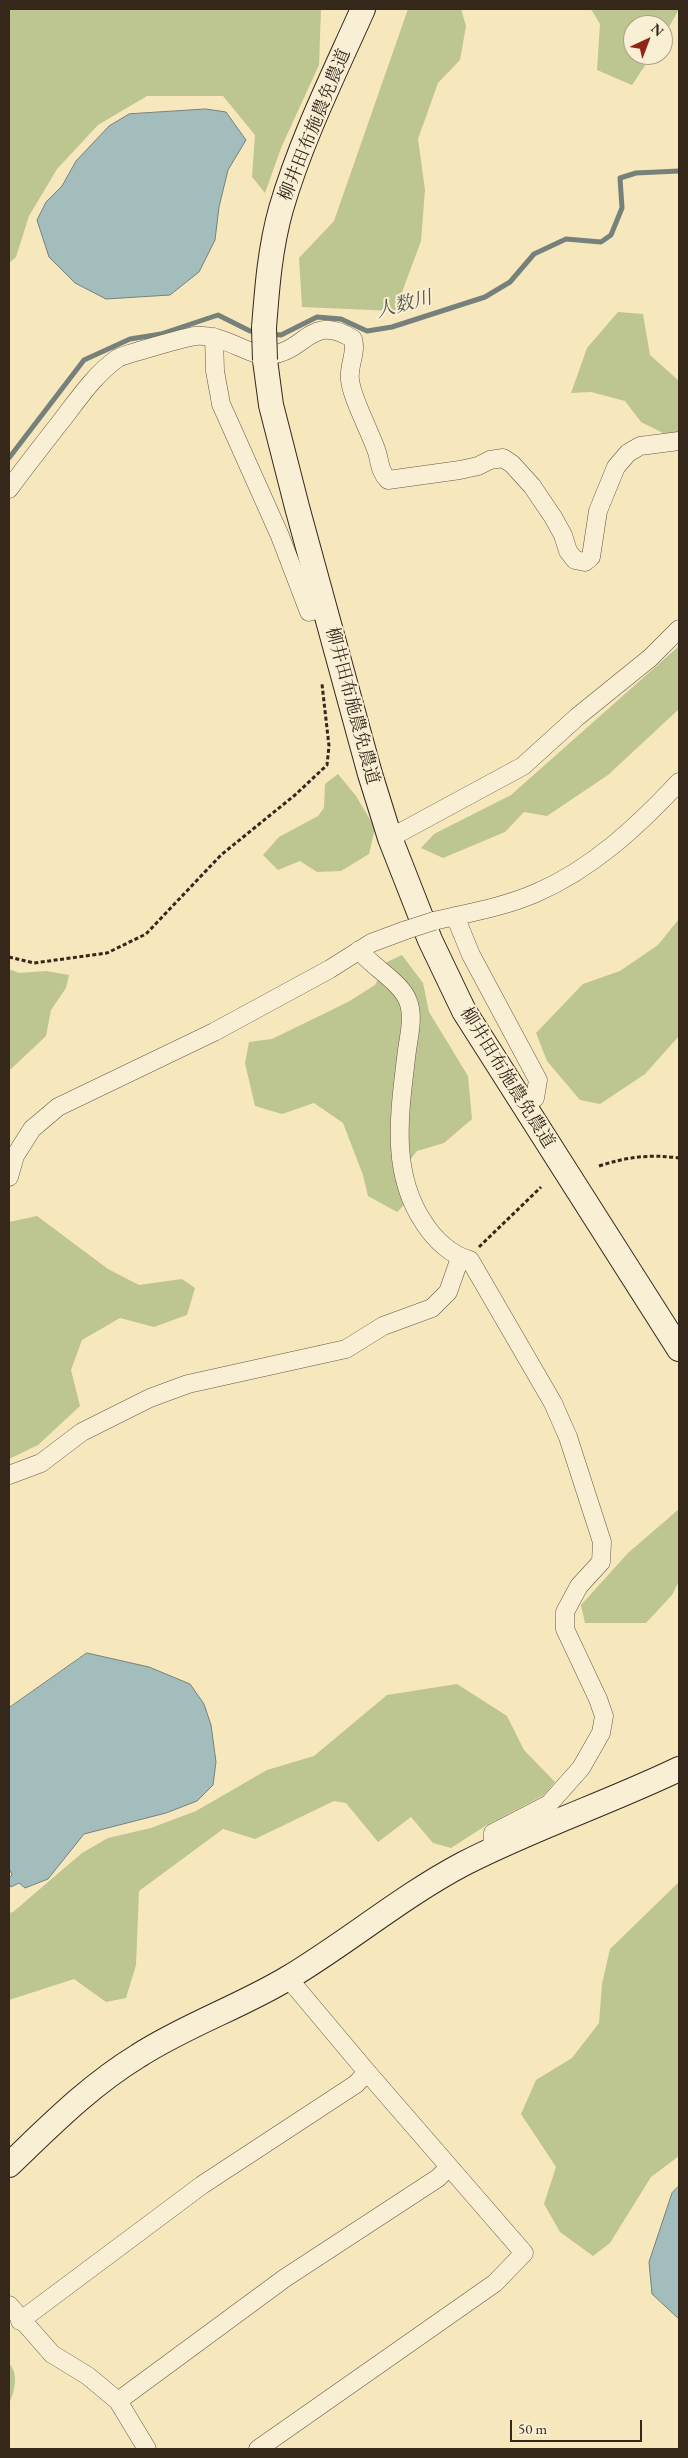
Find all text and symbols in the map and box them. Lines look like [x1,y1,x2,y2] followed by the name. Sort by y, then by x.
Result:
[623,15,673,65] north arrow
[647,19,668,40] text: N
[275,46,355,204] street label: 柳井田布施農免農道
[374,287,434,323] water label: 人数川
[321,625,383,787] street label: 柳井田布施農免農道
[455,1004,559,1152] street label: 柳井田布施農免農道
[513,2410,646,2442] scale bar
[518,2419,547,2438] text: 50 m

